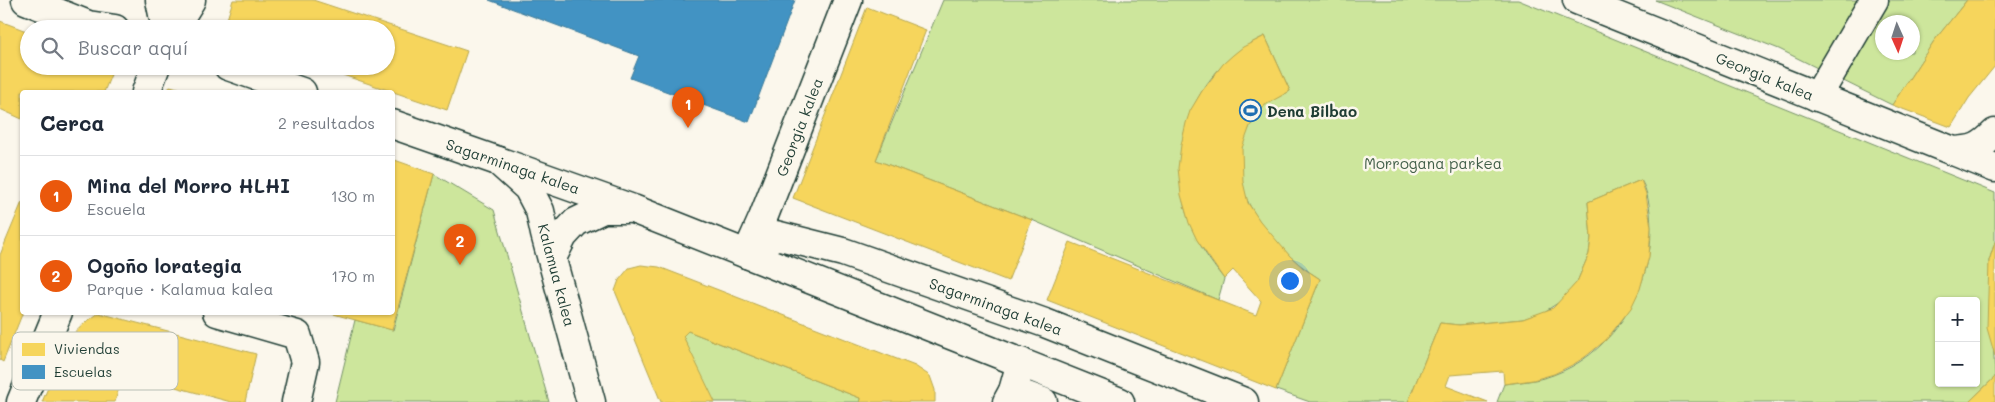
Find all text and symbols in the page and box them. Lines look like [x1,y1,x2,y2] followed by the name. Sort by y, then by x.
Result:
[1875,15,1920,60] north arrow
[20,20,395,75] search box
[38,34,66,62] icon: search
[78,35,188,60] text: Buscar aquí
[1713,47,1817,105] street label: Georgia kalea
[771,75,827,179] street label: Georgia kalea
[672,87,704,128] pin: 1
[1239,99,1263,123] sports icon: Dena Bilbao
[1267,101,1357,121] place label: Dena Bilbao
[40,109,105,136] text: Cerca
[278,112,375,133] text: 2 resultados
[443,134,583,198] street label: Sagarminaga kalea
[1364,153,1502,173] park label: Morrogana parkea
[87,173,290,198] text: Mina del Morro HLHI
[52,185,60,206] text: 1
[331,185,375,206] text: 130 m
[87,198,146,219] text: Escuela
[534,221,580,329] street label: Kalamua kalea
[444,224,476,265] pin: 2
[87,253,242,278] text: Ogoño lorategia
[52,265,60,286] text: 2
[331,265,375,286] text: 170 m
[1277,268,1303,294] your location
[927,273,1065,339] street label: Sagarminaga kalea
[87,278,274,299] text: Parque · Kalamua kalea
[1935,297,1980,387] map controls
[1935,297,1980,342] button: +
[12,332,178,390] legend
[54,339,120,358] text: Viviendas
[1935,342,1980,387] button: −
[54,362,112,381] text: Escuelas

